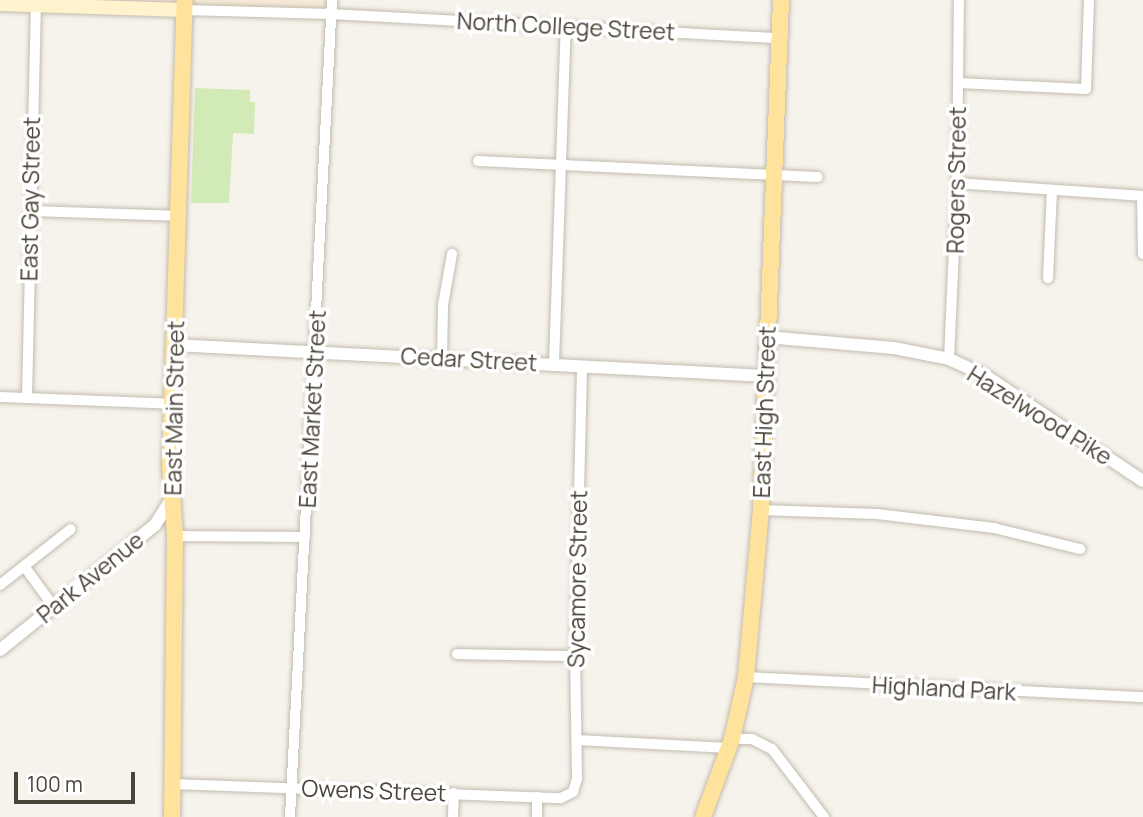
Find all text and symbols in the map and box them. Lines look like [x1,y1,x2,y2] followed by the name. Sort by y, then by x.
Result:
[456,6,676,46] street label: North College Street
[941,106,971,254] street label: Rogers Street
[15,117,45,281] street label: East Gay Street
[293,309,331,509] street label: East Market Street
[159,320,189,496] street label: East Main Street
[747,325,781,499] street label: East High Street
[400,342,538,376] street label: Cedar Street
[963,360,1117,470] street label: Hazelwood Pike
[562,490,592,668] street label: Sycamore Street
[31,526,149,628] street label: Park Avenue
[871,670,1017,706] street label: Highland Park
[18,758,138,802] scale bar
[27,770,83,798] text: 100 m
[301,774,447,806] street label: Owens Street

